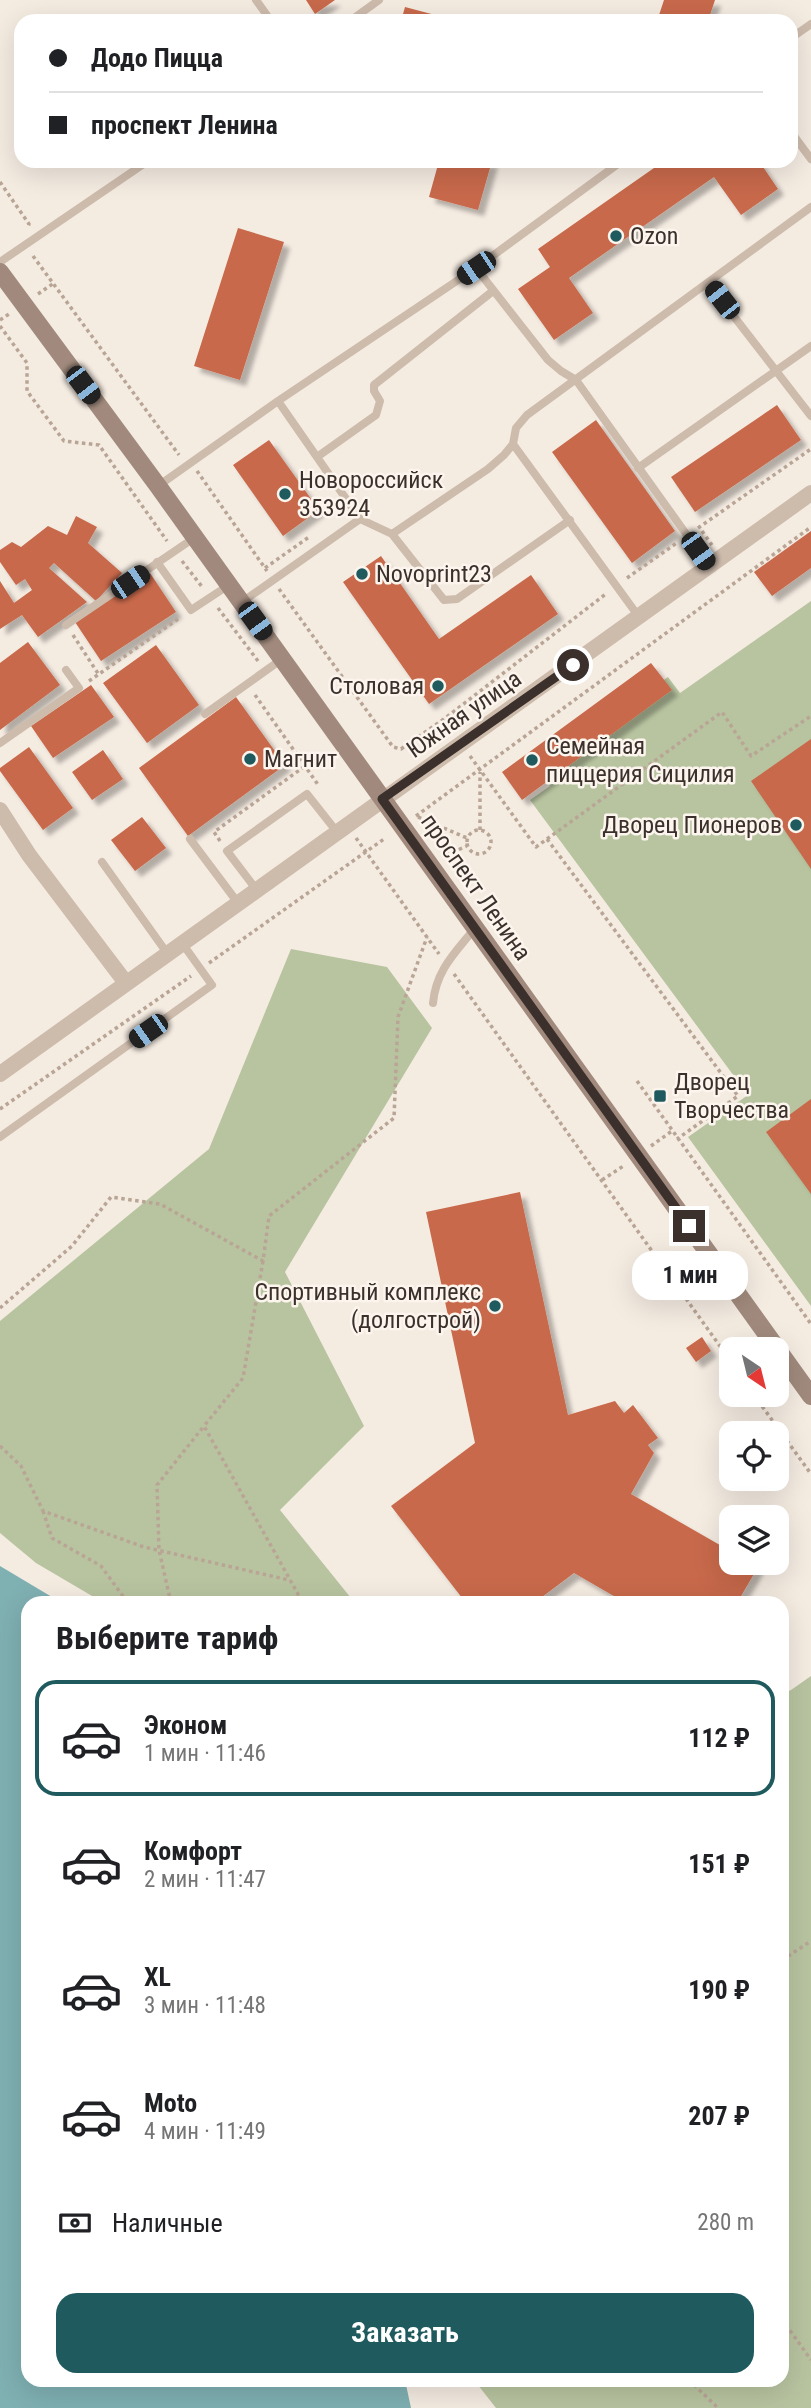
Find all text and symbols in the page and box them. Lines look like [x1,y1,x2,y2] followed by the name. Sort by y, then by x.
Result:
[91,43,223,73] text: Додо Пицца
[91,110,278,140] text: проспект Ленина
[630,222,678,250] place label: Ozon
[608,228,624,244] marker: Ozon
[453,248,500,288] car
[701,277,744,323] car
[62,362,105,408] car
[299,466,444,522] place label: Новороссийск 353924
[277,486,293,502] marker: Новороссийск 353924
[678,528,719,574] car
[376,560,492,588] place label: Novoprint23
[107,562,154,602] car
[354,566,370,582] marker: Novoprint23
[235,598,276,644] car
[557,649,589,681] route start
[401,664,527,764] street label: Южная улица
[329,672,424,700] place label: Столовая
[430,678,446,694] marker: Столовая
[546,732,735,788] place label: Семейная пиццерия Сицилия
[264,745,337,773] place label: Магнит
[242,751,258,767] marker: Магнит
[524,752,540,768] marker: Семейная пиццерия Сицилия
[415,808,537,966] street label: проспект Ленина
[602,811,782,839] place label: Дворец Пионеров
[788,817,804,833] marker: Дворец Пионеров
[125,1010,172,1052] car
[674,1068,789,1124] place label: Дворец Творчества
[652,1088,668,1104] marker: Дворец Творчества
[673,1210,705,1242] route end
[631,1250,747,1300] callout: 1 мин
[662,1262,718,1289] text: 1 мин
[254,1278,481,1334] place label: Спортивный комплекс (долгострой)
[487,1298,503,1314] marker: Спортивный комплекс (долгострой)
[719,1337,789,1407] north arrow
[719,1337,789,1575] map controls
[719,1421,789,1491] button: locate
[719,1505,789,1575] button: layers
[56,1619,278,1657] text: Выберите тариф
[60,1707,123,1770] icon: car
[144,1710,227,1740] text: Эконом
[688,1723,750,1753] text: 112 ₽
[144,1740,266,1767] text: 1 мин · 11:46
[60,1833,123,1896] icon: car
[144,1836,242,1866] text: Комфорт
[688,1849,750,1879] text: 151 ₽
[144,1866,266,1893] text: 2 мин · 11:47
[60,1959,123,2022] icon: car
[144,1962,171,1992] text: XL
[688,1975,750,2005] text: 190 ₽
[144,1992,266,2019] text: 3 мин · 11:48
[60,2085,123,2148] icon: car
[144,2088,197,2118] text: Moto
[688,2101,750,2131] text: 207 ₽
[144,2118,266,2145] text: 4 мин · 11:49
[56,2204,94,2242] icon: cash
[112,2208,223,2238] text: Наличные
[697,2209,754,2236] text: 280 m
[56,2293,754,2373] button: Заказать

